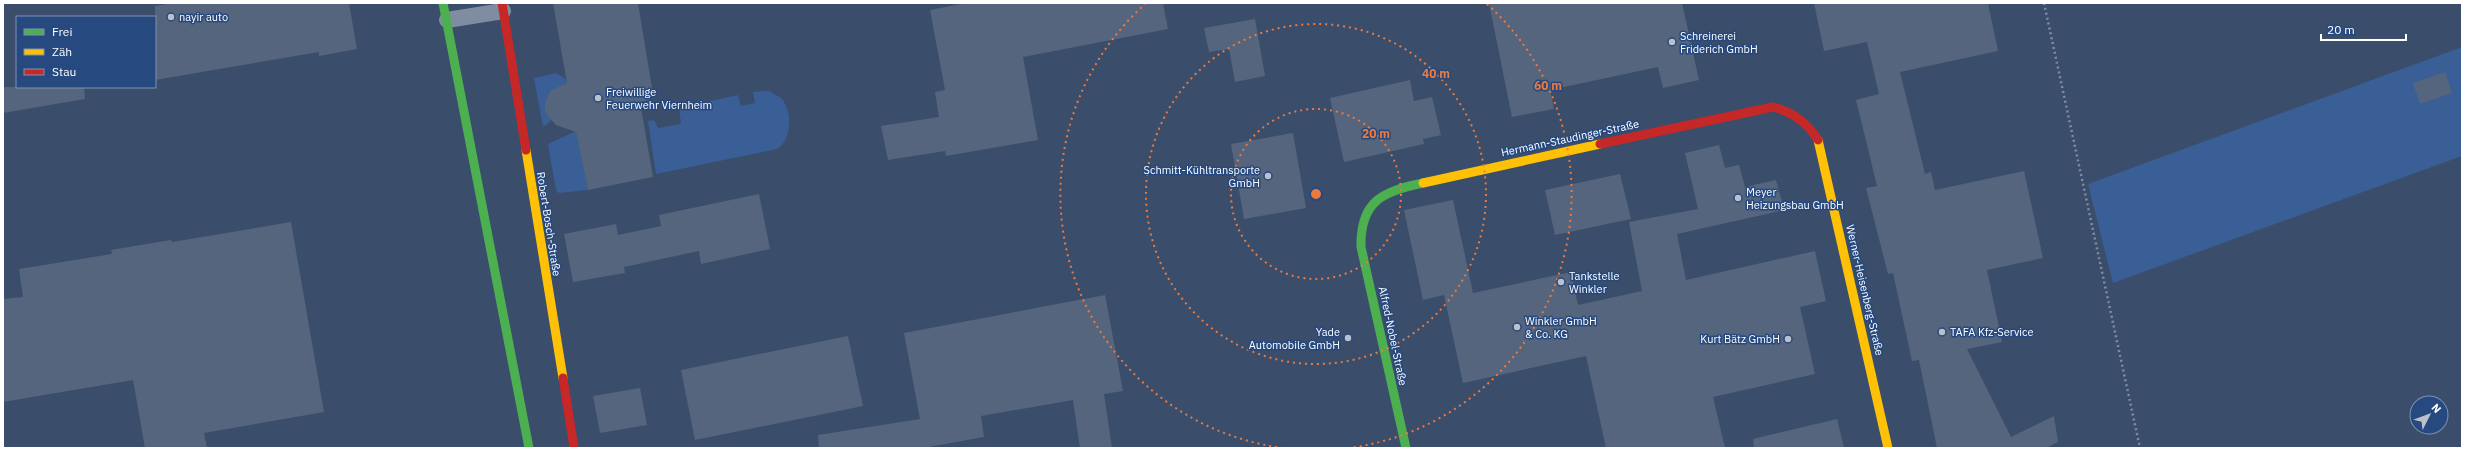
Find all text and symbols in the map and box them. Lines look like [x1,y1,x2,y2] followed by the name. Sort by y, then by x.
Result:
[179,10,228,24] place label: nayir auto
[166,12,176,22] marker: nayir auto
[16,16,156,88] legend
[2321,16,2406,42] scale bar
[2327,22,2355,37] text: 20 m
[52,24,72,39] text: Frei
[1680,29,1758,56] place label: Schreinerei Friderich GmbH
[1667,37,1677,47] marker: Schreinerei Friderich GmbH
[52,44,72,59] text: Zäh
[52,64,76,79] text: Stau
[1422,66,1450,81] text: 40 m
[1534,78,1562,93] text: 60 m
[606,85,712,112] place label: Freiwillige Feuerwehr Viernheim
[593,93,603,103] marker: Freiwillige Feuerwehr Viernheim
[1500,117,1640,159] street label: Hermann-Staudinger-Straße
[1362,126,1390,141] text: 20 m
[1144,163,1260,190] place label: Schmitt-Kühltransporte GmbH
[534,171,564,277] street label: Robert-Bosch-Straße
[1263,171,1273,181] marker: Schmitt-Kühltransporte GmbH
[1746,185,1844,212] place label: Meyer Heizungsbau GmbH
[1309,187,1323,201] centre of rings
[1733,193,1743,203] marker: Meyer Heizungsbau GmbH
[1843,223,1887,357] street label: Werner-Heisenberg-Straße
[1569,269,1619,296] place label: Tankstelle Winkler
[1556,277,1566,287] marker: Tankstelle Winkler
[1376,285,1410,387] street label: Alfred-Nobel-Straße
[1525,314,1597,341] place label: Winkler GmbH & Co. KG
[1512,322,1522,332] marker: Winkler GmbH & Co. KG
[1249,325,1340,352] place label: Yade Automobile GmbH
[1950,325,2034,339] place label: TAFA Kfz-Service
[1937,327,1947,337] marker: TAFA Kfz-Service
[1700,332,1780,346] place label: Kurt Bätz GmbH
[1343,333,1353,343] marker: Yade Automobile GmbH
[1783,334,1793,344] marker: Kurt Bätz GmbH
[2409,395,2449,435] north arrow
[2429,401,2444,416] text: N

